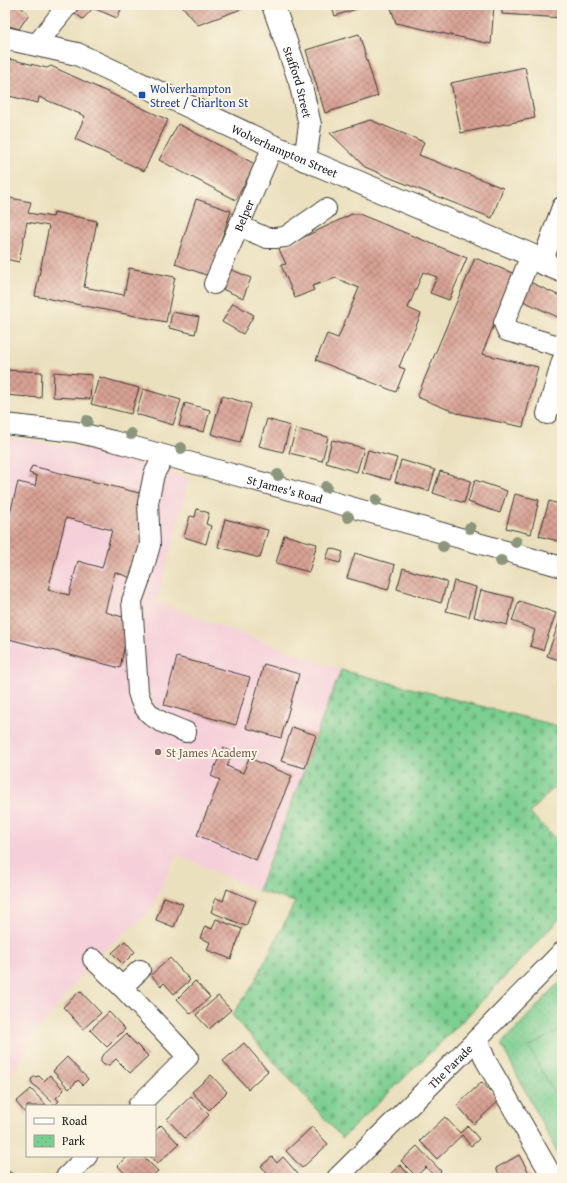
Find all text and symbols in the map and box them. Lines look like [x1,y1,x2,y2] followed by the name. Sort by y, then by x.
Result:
[280,44,317,120] street label: Stafford Street
[150,80,249,111] place label: Wolverhampton Street / Charlton St
[137,90,147,100] marker: Wolverhampton Street / Charlton St
[229,119,341,181] street label: Wolverhampton Street
[229,197,258,234] street label: Belper
[245,470,326,507] street label: St James's Road
[166,744,257,761] place label: St James Academy
[153,747,163,757] marker: St James Academy
[424,1040,476,1092] street label: The Parade
[26,1105,156,1157] legend
[62,1112,88,1129] text: Road
[62,1132,86,1149] text: Park

